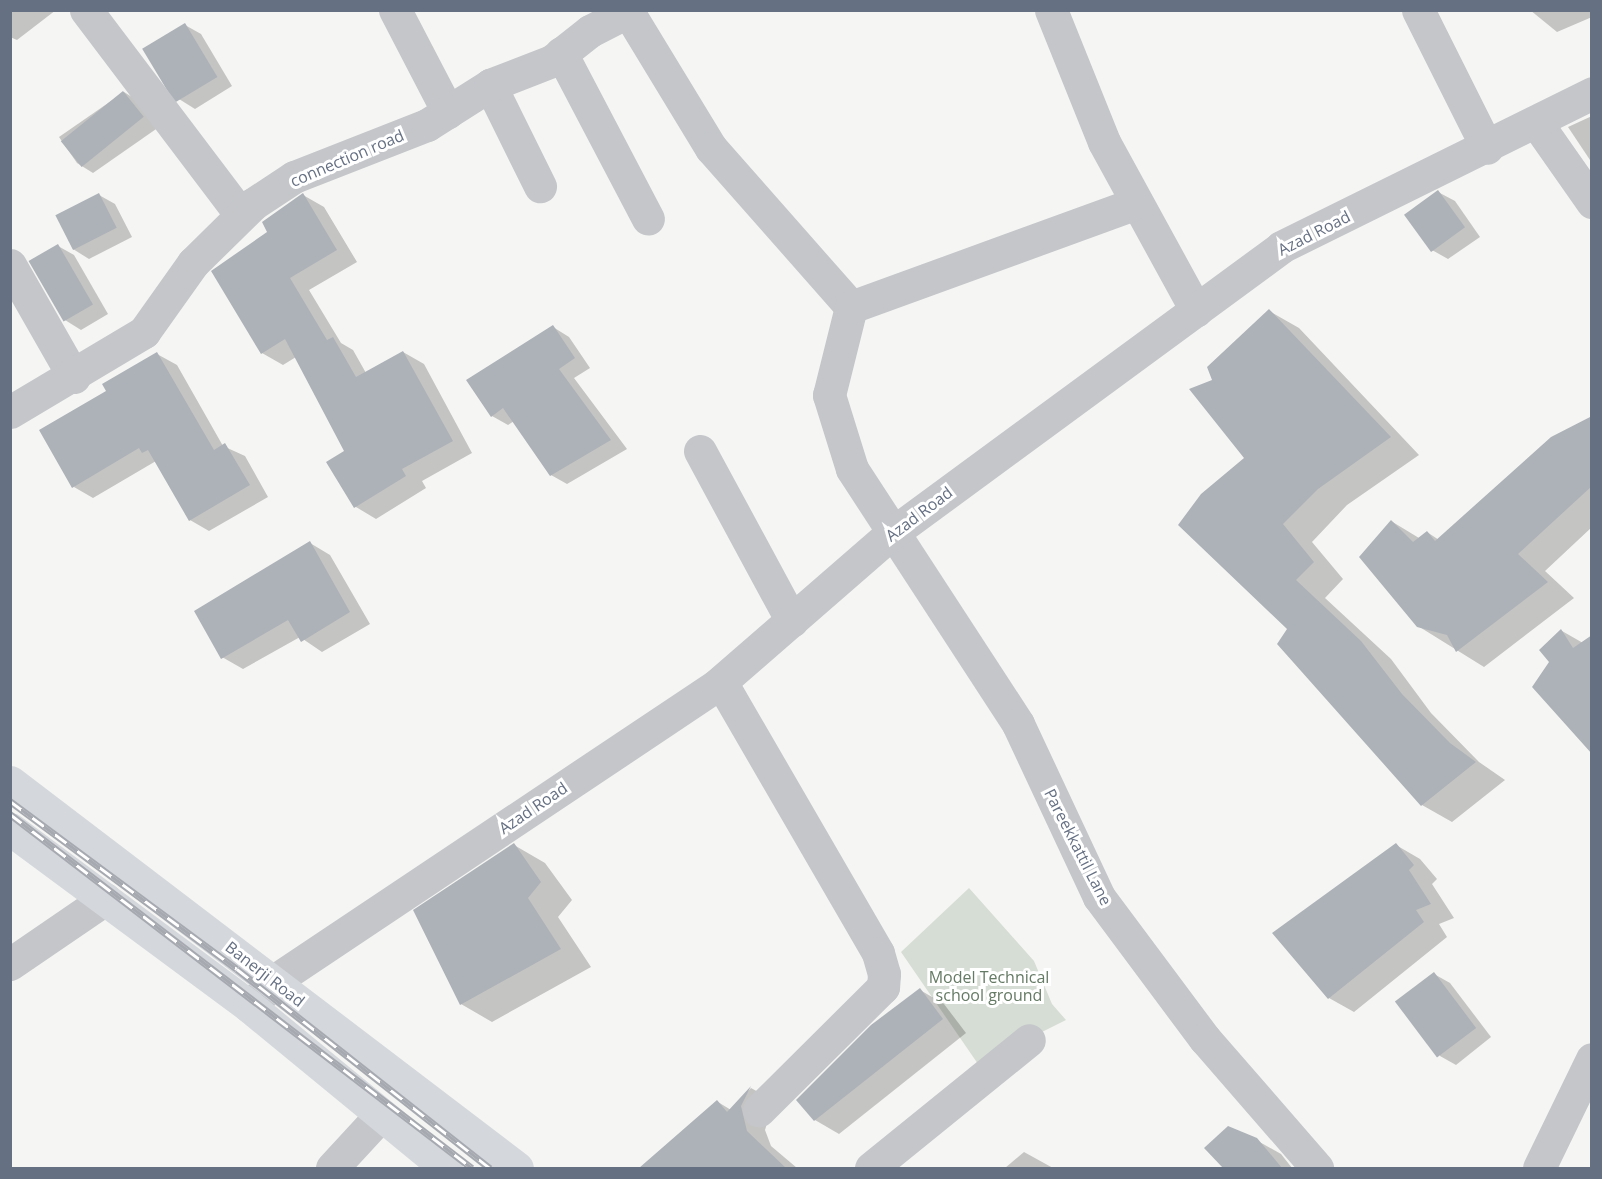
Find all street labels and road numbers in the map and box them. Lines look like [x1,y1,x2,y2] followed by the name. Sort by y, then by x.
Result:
[287,125,407,191] street label: connection road
[1275,207,1353,259] street label: Azad Road
[882,483,956,545] street label: Azad Road
[495,778,571,838] street label: Azad Road
[1040,785,1116,909] street label: Pareekkattil Lane
[222,937,308,1011] street label: Banerji Road

